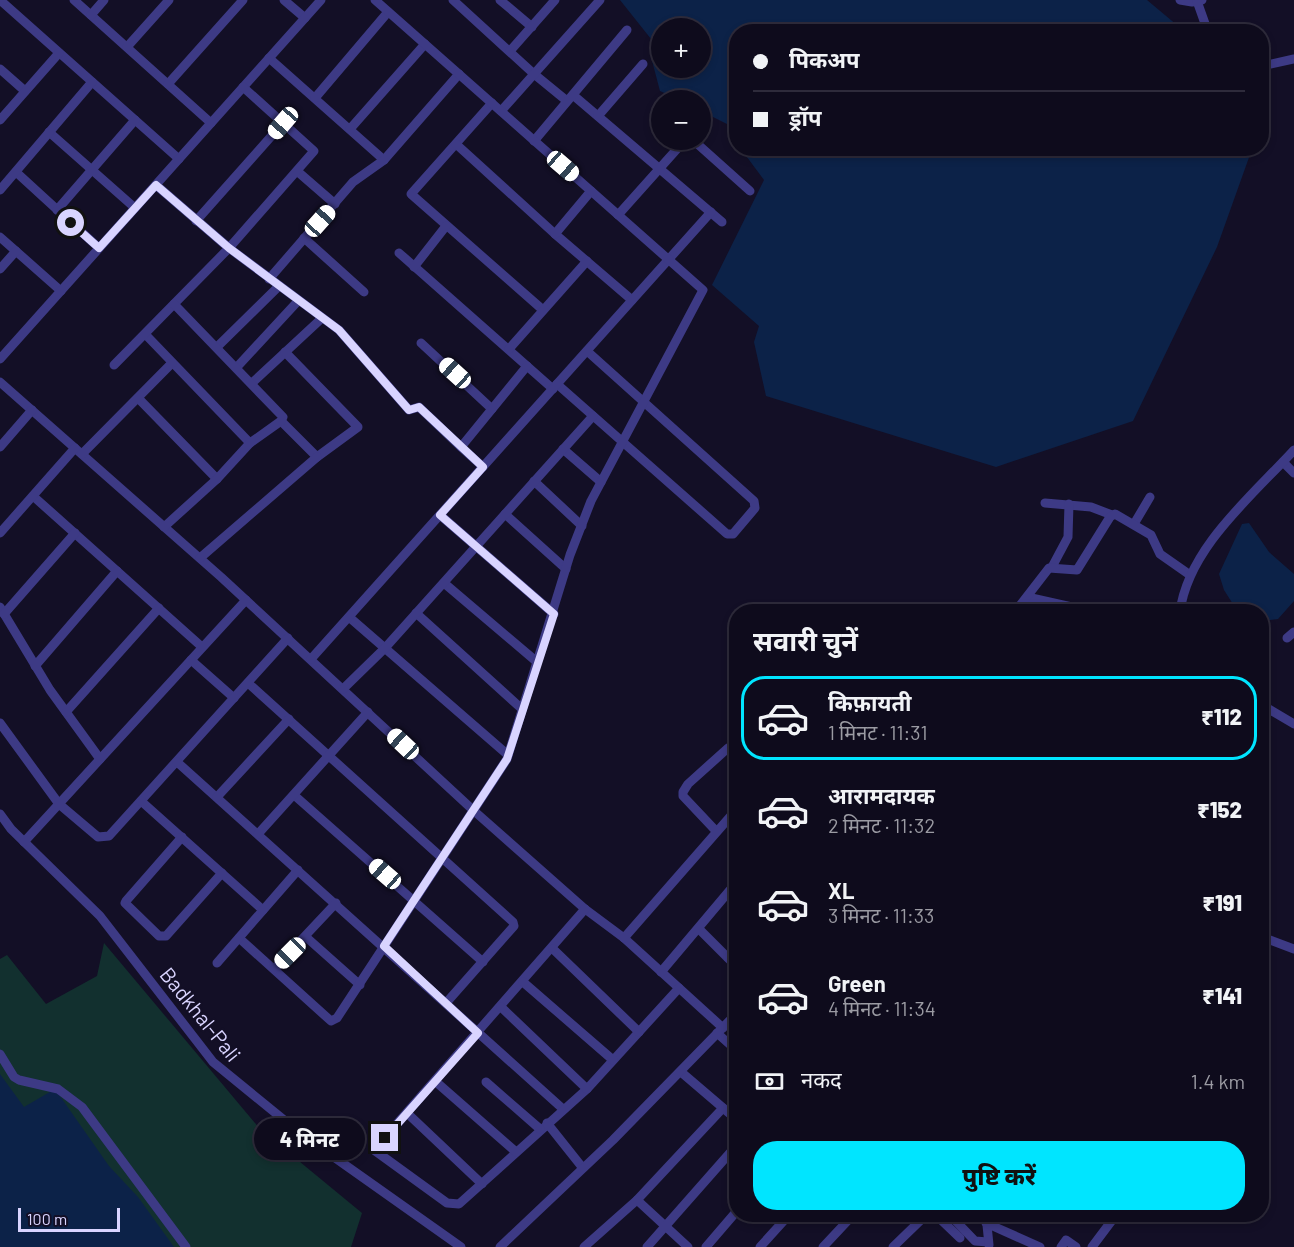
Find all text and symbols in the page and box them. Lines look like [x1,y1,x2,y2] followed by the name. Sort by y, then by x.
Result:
[651,18,711,150] map controls
[651,18,711,78] button: +
[789,46,860,72] text: पिकअप
[651,90,711,150] button: −
[264,104,302,142] car
[789,104,822,130] text: ड्रॉप
[544,147,582,185] car
[301,202,339,240] car
[57,209,84,236] route start
[436,354,474,392] car
[753,624,858,656] text: सवारी चुनें
[828,689,912,715] text: किफ़ायती
[756,691,810,745] icon: car
[1201,703,1242,729] text: ₹112
[828,720,928,744] text: 1 मिनट · 11:31
[384,725,422,763] car
[828,782,935,808] text: आरामदायक
[756,784,810,838] icon: car
[1197,796,1242,822] text: ₹152
[828,813,935,837] text: 2 मिनट · 11:32
[366,855,404,893] car
[756,877,810,931] icon: car
[828,877,854,903] text: XL
[1202,889,1242,915] text: ₹191
[828,903,934,927] text: 3 मिनट · 11:33
[271,934,309,972] car
[155,962,247,1066] street label: Badkhal-Pali
[756,970,810,1024] icon: car
[828,970,886,996] text: Green
[1202,982,1242,1008] text: ₹141
[828,996,936,1020] text: 4 मिनट · 11:34
[753,1065,786,1098] icon: cash
[801,1066,842,1092] text: नकद
[1191,1069,1245,1093] text: 1.4 km
[253,1117,364,1159] callout: 4 मिनट
[371,1124,398,1151] route end
[280,1127,339,1151] text: 4 मिनट
[753,1141,1245,1210] button: पुष्टि करें
[18,1205,120,1232] scale bar
[27,1209,67,1228] text: 100 m

